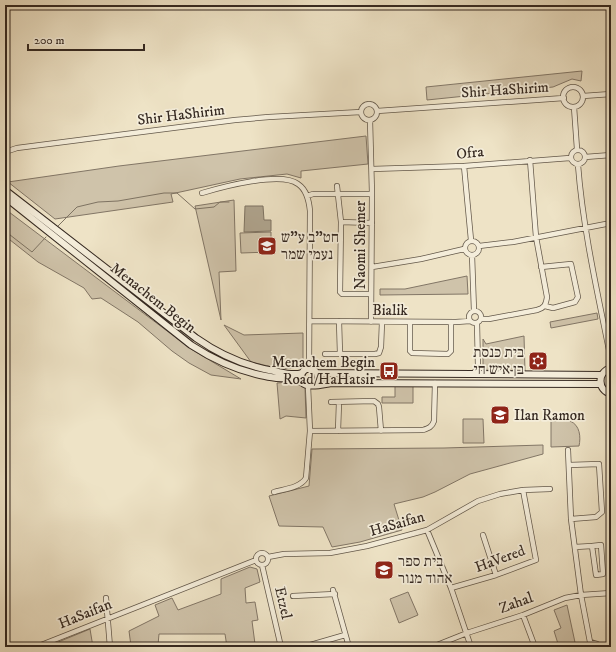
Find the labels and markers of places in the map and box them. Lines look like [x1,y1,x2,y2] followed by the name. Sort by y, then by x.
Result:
[281,228,339,264] place label: חט"ב ע"ש נעמי שמר
[256,235,278,257] school or university icon: חט"ב ע"ש נעמי שמר
[473,343,524,379] place label: בית כנסת בן איש חי
[527,350,549,372] synagogue icon: בית כנסת בן איש חי
[271,353,375,389] place label: Menachem Begin Road/HaHatsir
[378,360,400,382] bus stop icon: Menachem Begin Road/HaHatsir
[489,404,511,426] school or university icon: Ilan Ramon
[514,406,585,425] place label: Ilan Ramon
[398,552,452,588] place label: בית ספר אהוד מנור
[373,559,395,581] school or university icon: בית ספר אהוד מנור

